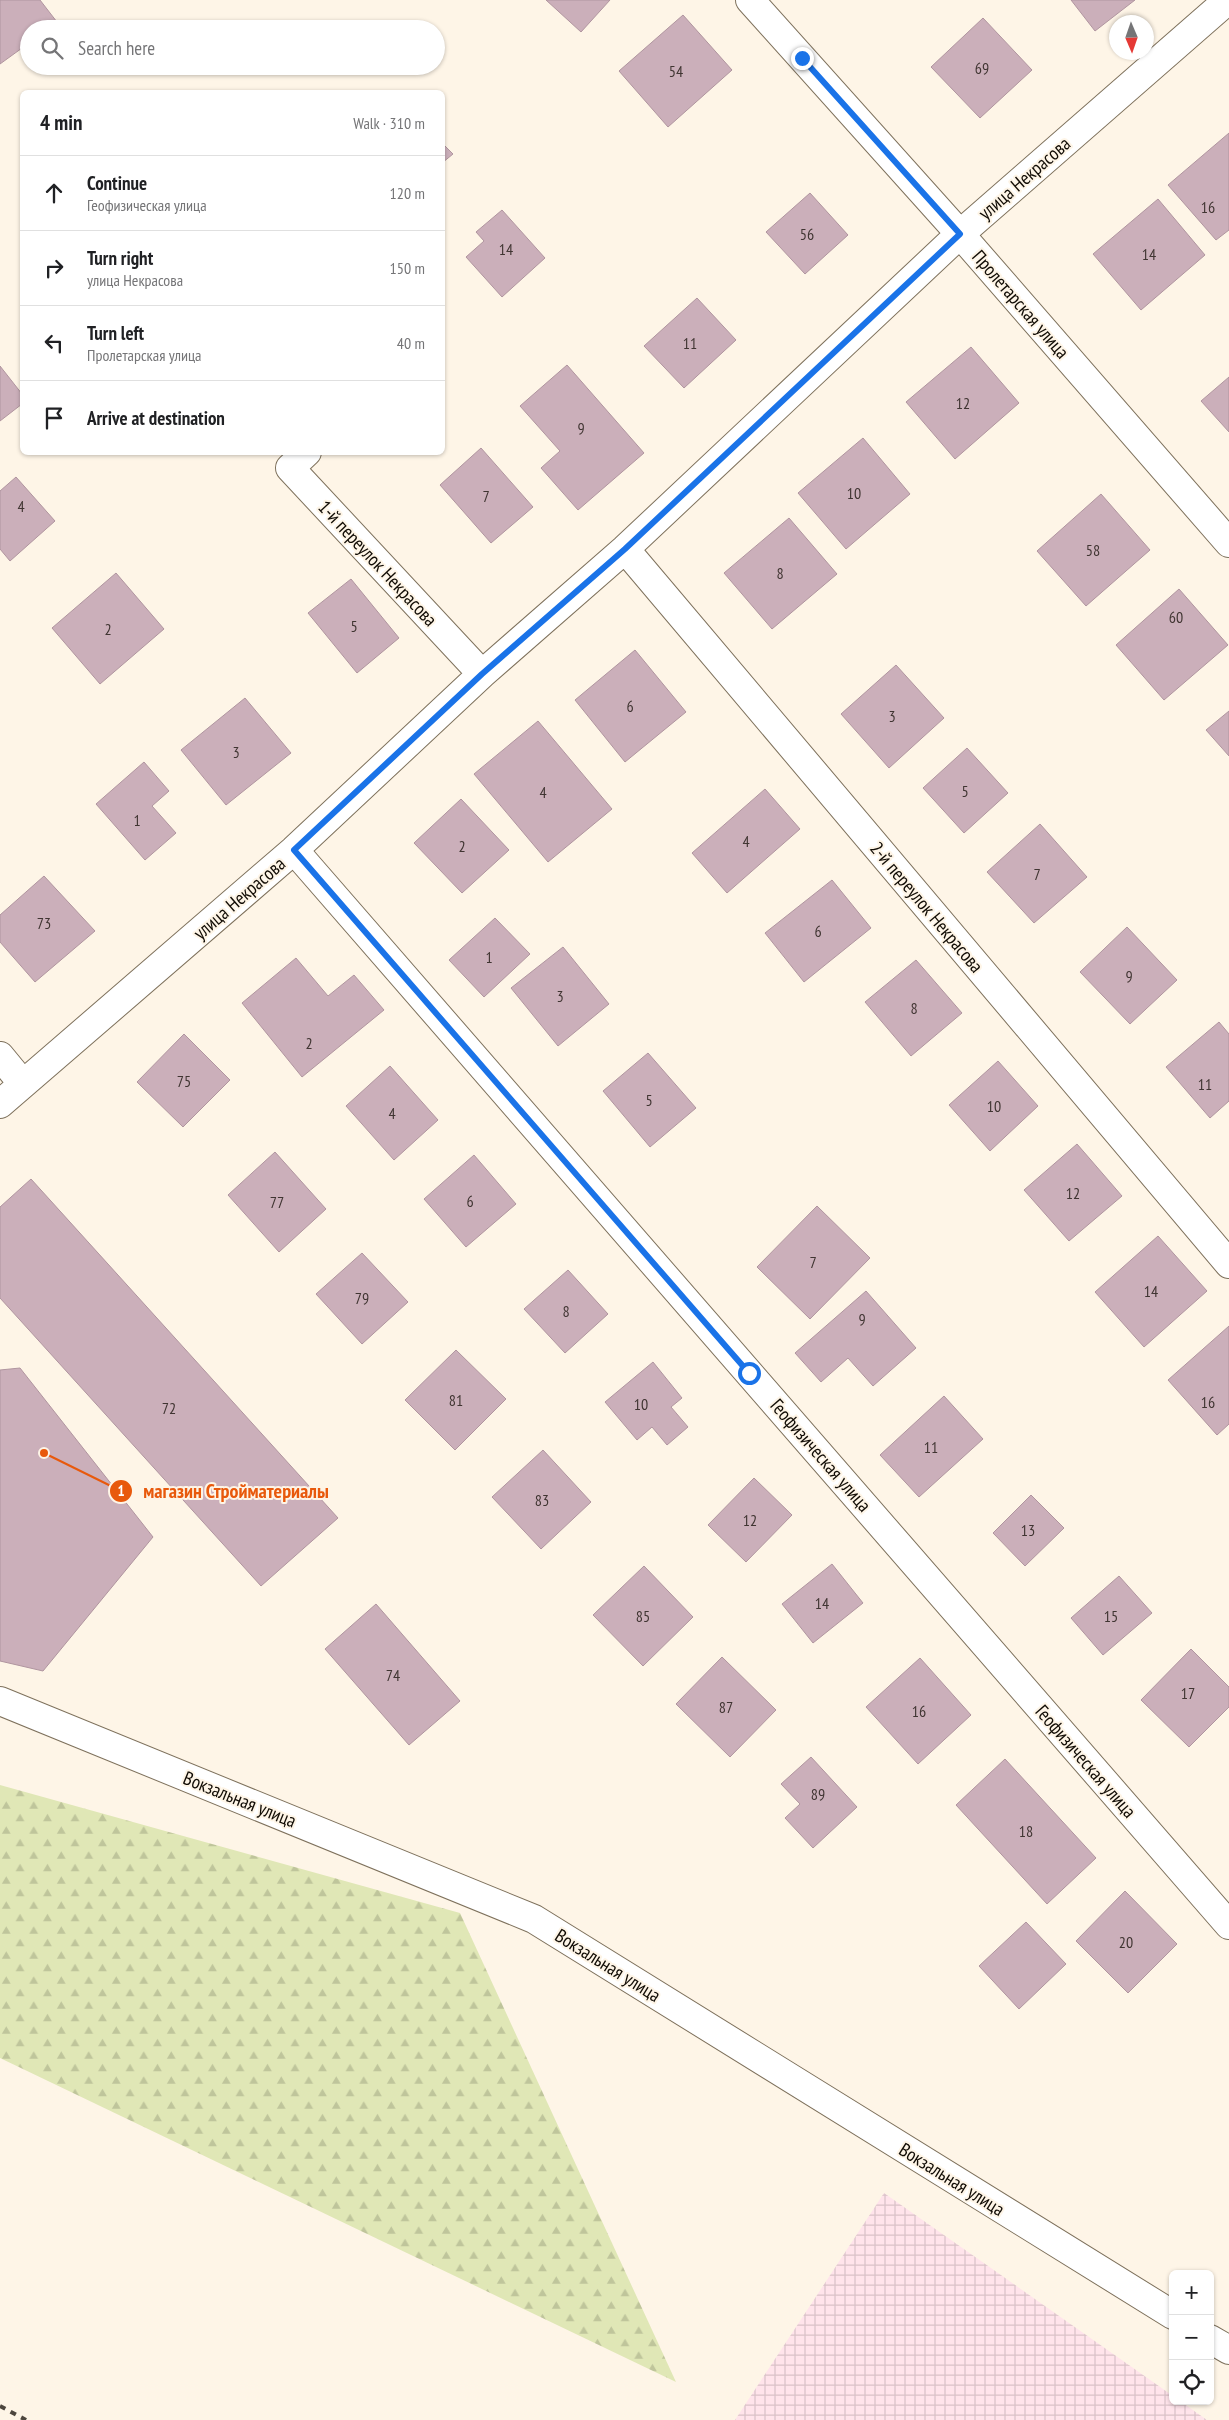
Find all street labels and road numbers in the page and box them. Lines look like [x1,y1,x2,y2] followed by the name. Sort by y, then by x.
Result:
[973,131,1075,225] street label: улица Некрасова
[967,245,1075,363] street label: Пролетарская улица
[313,495,443,631] street label: 1-й переулок Некрасова
[865,837,989,977] street label: 2-й переулок Некрасова
[188,851,290,945] street label: улица Некрасова
[765,1394,877,1516] street label: Геофизическая улица
[1030,1700,1142,1822] street label: Геофизическая улица
[180,1765,300,1833] street label: Вокзальная улица
[551,1923,665,2007] street label: Вокзальная улица
[895,2137,1009,2221] street label: Вокзальная улица

